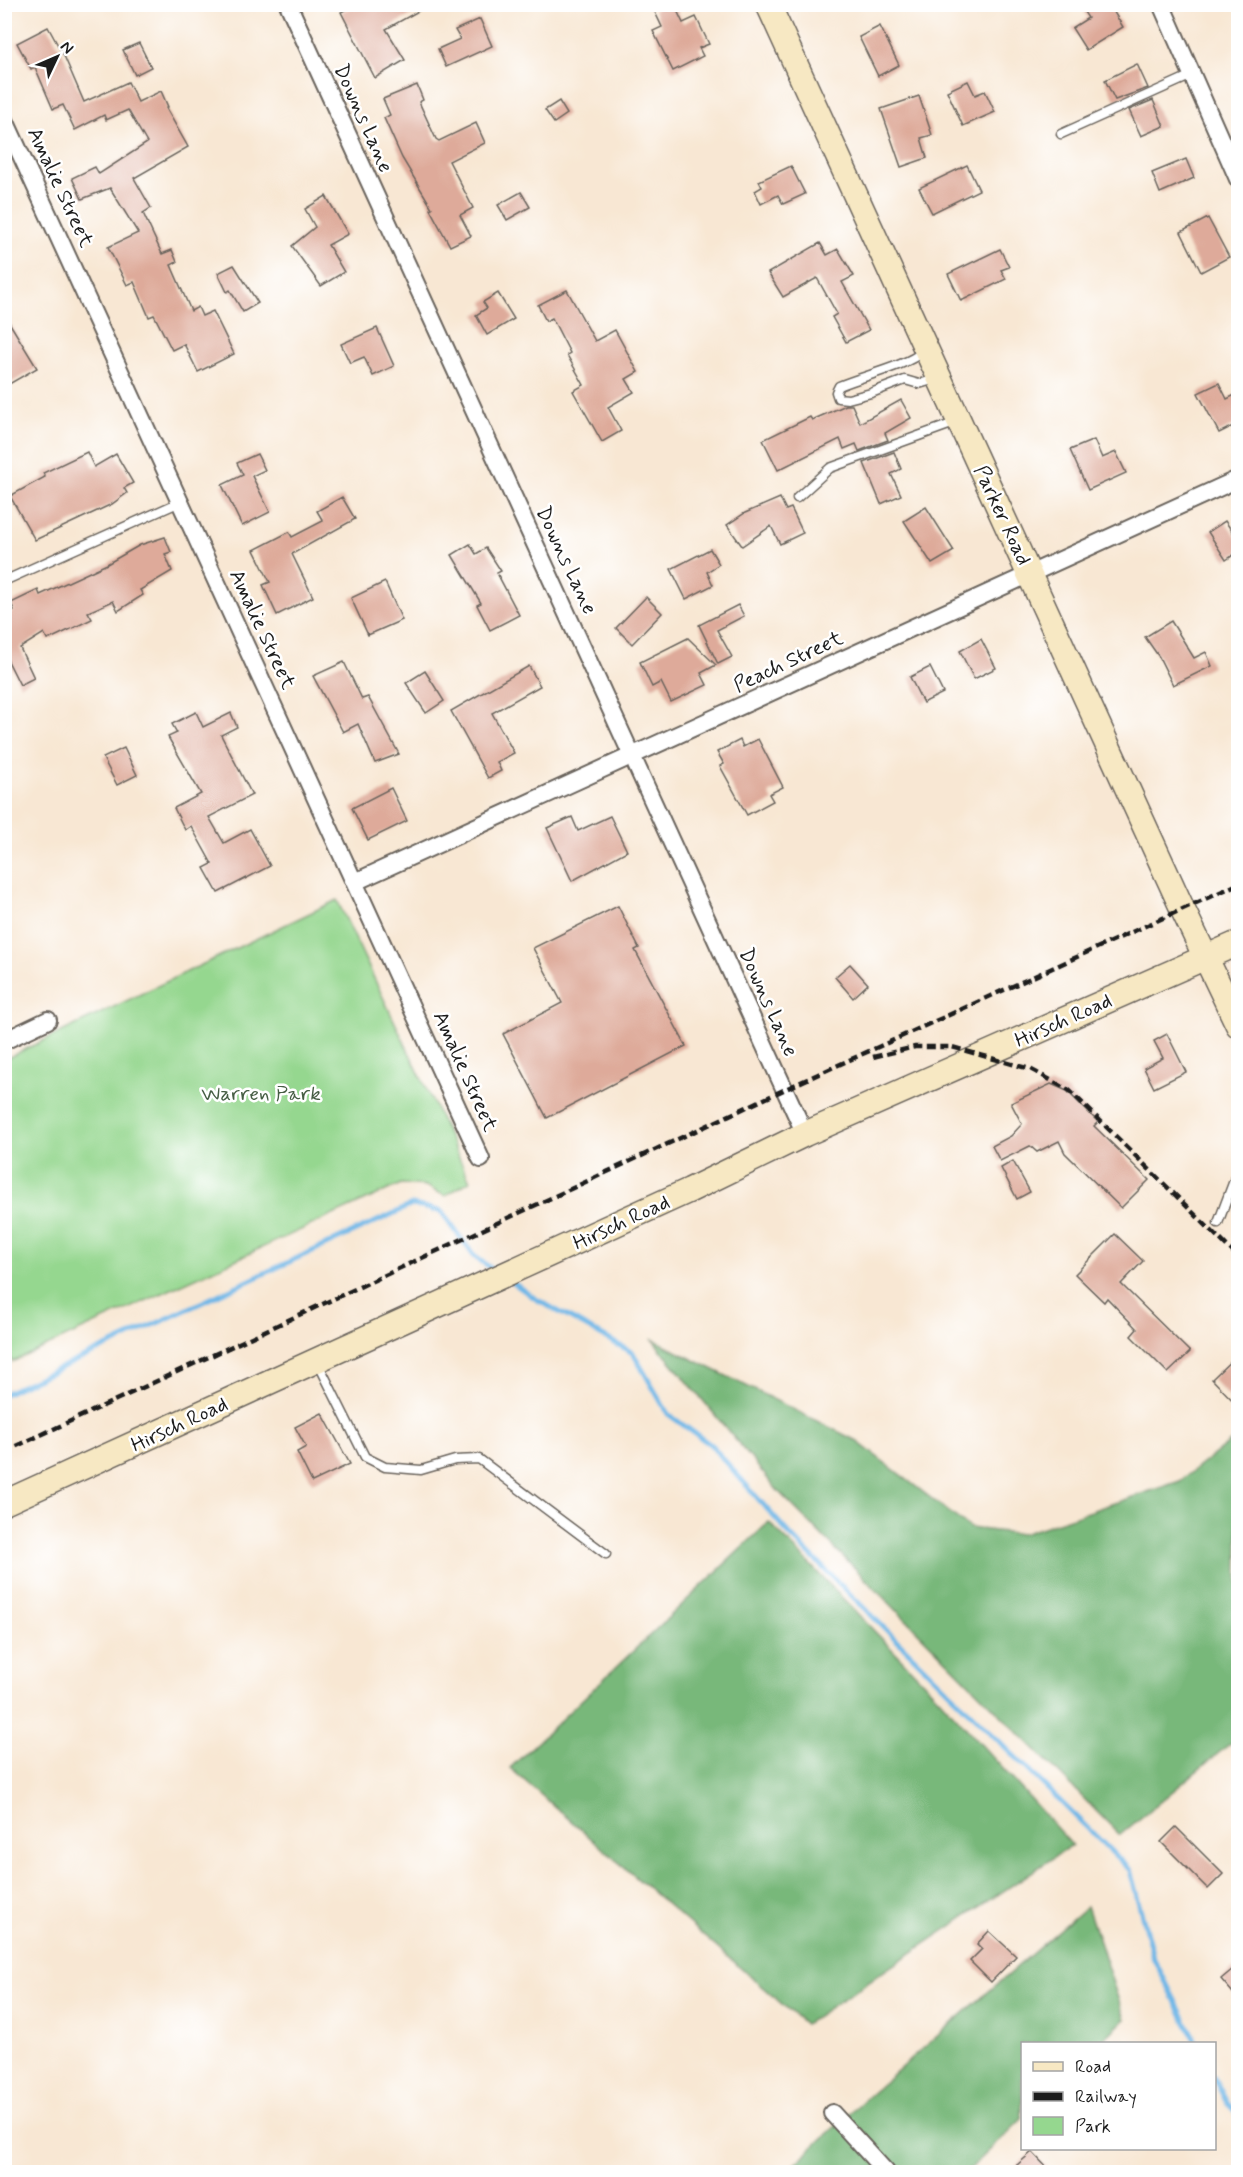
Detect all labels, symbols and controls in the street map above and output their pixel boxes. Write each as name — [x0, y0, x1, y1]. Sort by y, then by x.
north arrow — [27, 27, 87, 87]
text: N — [55, 36, 78, 59]
street label: Downs Lane — [327, 60, 399, 177]
street label: Amalie Street — [20, 123, 100, 252]
street label: Parker Road — [967, 461, 1037, 570]
street label: Downs Lane — [529, 502, 603, 619]
street label: Amalie Street — [222, 565, 302, 694]
street label: Peach Street — [729, 624, 848, 699]
street label: Downs Lane — [732, 944, 804, 1061]
street label: Hirsch Road — [1010, 987, 1116, 1055]
street label: Amalie Street — [426, 1007, 504, 1137]
park label: Warren Park — [201, 1080, 321, 1108]
street label: Hirsch Road — [568, 1188, 674, 1258]
street label: Hirsch Road — [126, 1390, 232, 1460]
legend — [1021, 2042, 1216, 2150]
text: Road — [1075, 2055, 1111, 2079]
text: Railway — [1075, 2085, 1137, 2109]
text: Park — [1075, 2115, 1111, 2139]

